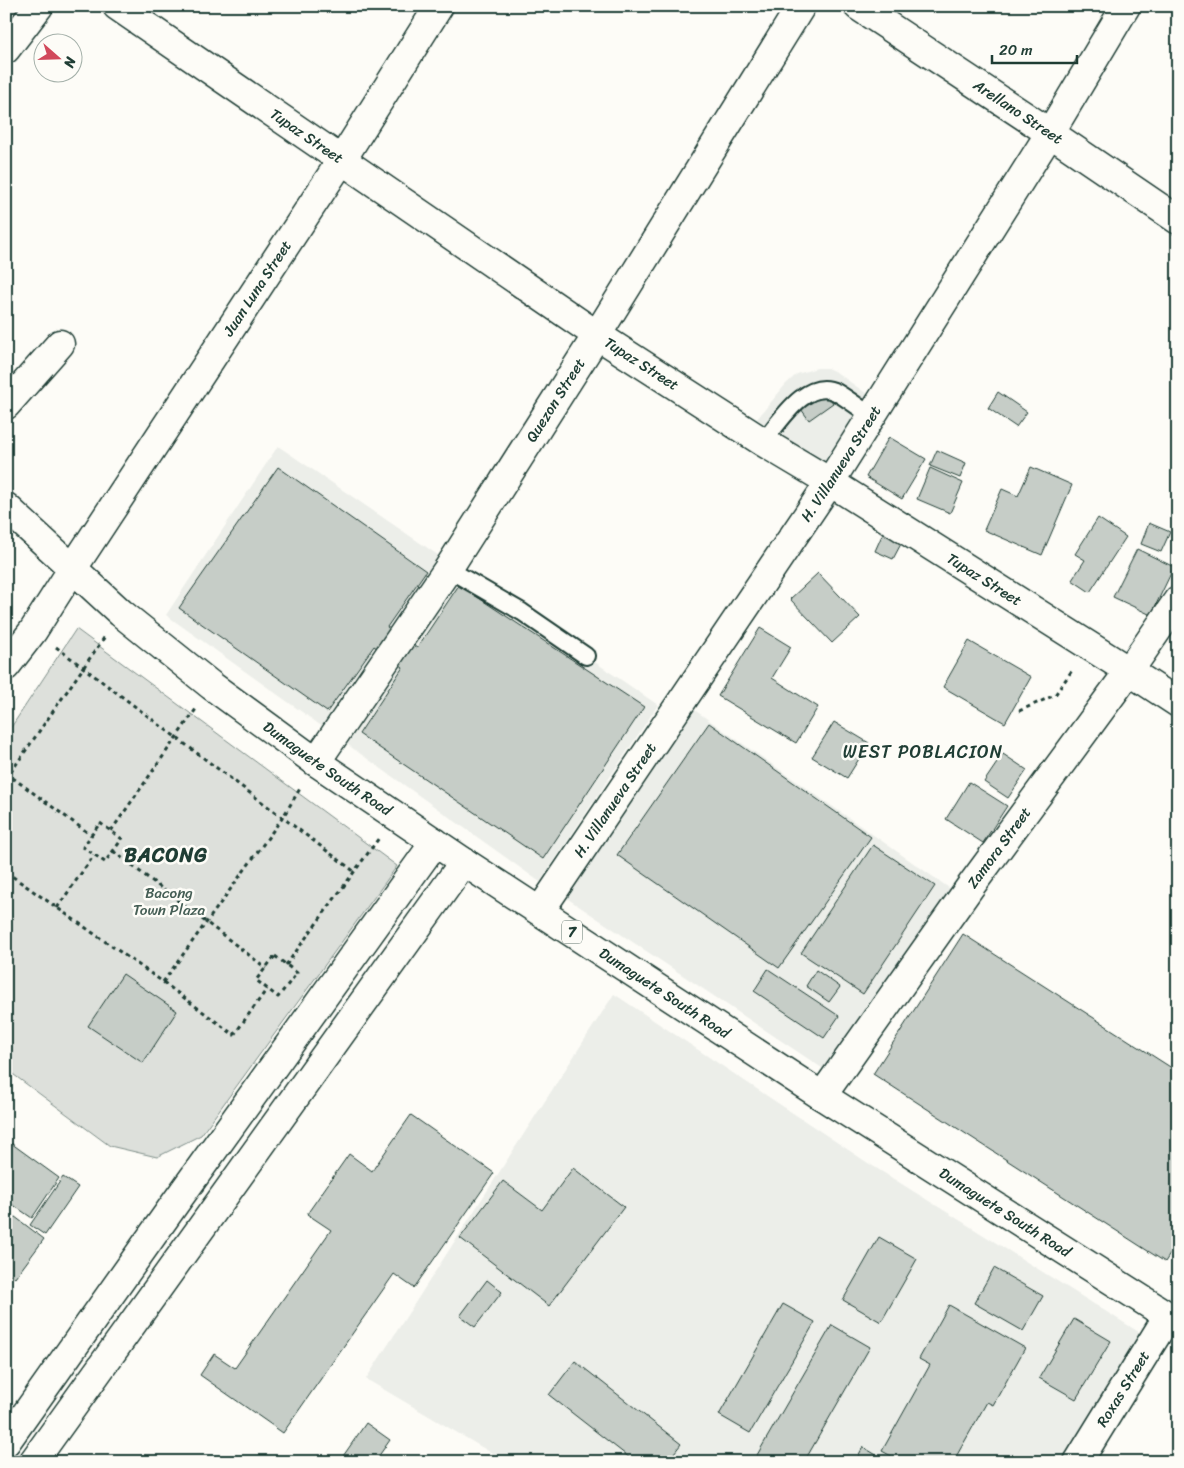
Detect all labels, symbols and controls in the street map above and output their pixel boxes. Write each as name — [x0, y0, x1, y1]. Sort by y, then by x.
north arrow — [32, 32, 82, 82]
scale bar — [992, 32, 1076, 64]
text: 20 m — [999, 37, 1033, 63]
text: N — [56, 53, 83, 71]
street label: Arellano Street — [967, 72, 1069, 152]
street label: Tupaz Street — [264, 101, 349, 171]
street label: Juan Luna Street — [215, 234, 299, 342]
street label: Tupaz Street — [599, 330, 685, 398]
street label: Quezon Street — [519, 352, 592, 447]
street label: H. Villanueva Street — [794, 400, 888, 527]
street label: Tupaz Street — [942, 546, 1027, 613]
street label: Dumaguete South Road — [257, 714, 398, 823]
district label: WEST POBLACION — [843, 736, 1003, 768]
street label: H. Villanueva Street — [567, 737, 664, 863]
street label: Zamora Street — [960, 801, 1038, 894]
district label: BACONG — [124, 838, 208, 873]
park label: Bacong Town Plaza — [133, 880, 206, 923]
road number: 7 — [562, 920, 582, 944]
street label: Dumaguete South Road — [594, 940, 736, 1046]
street label: Dumaguete South Road — [934, 1160, 1077, 1265]
street label: Roxas Street — [1090, 1345, 1157, 1432]

